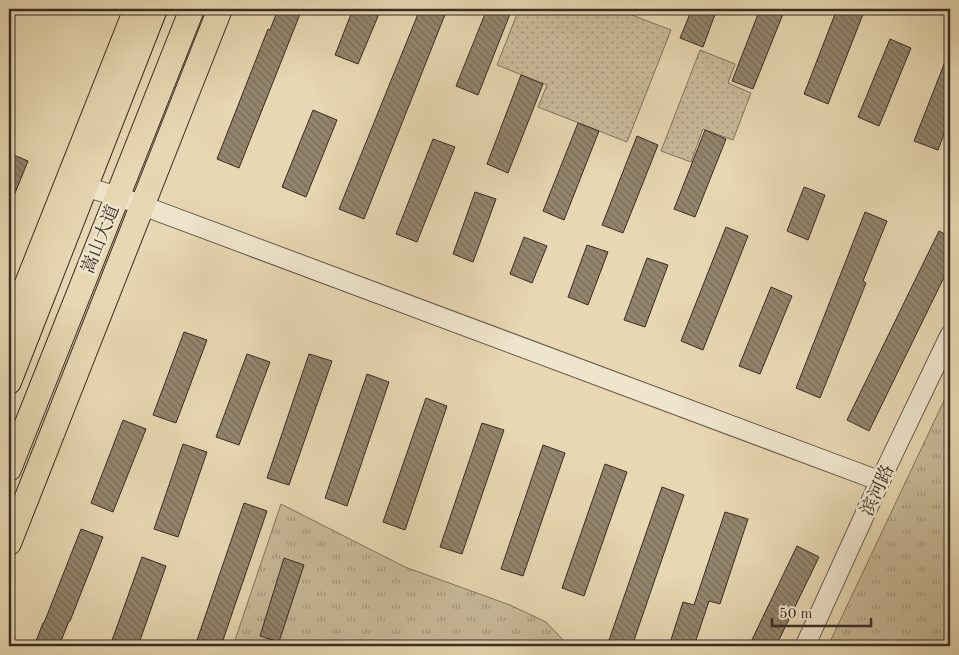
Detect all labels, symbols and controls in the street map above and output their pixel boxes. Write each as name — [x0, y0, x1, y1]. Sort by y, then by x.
street label: 嵩山大道 — [77, 202, 123, 276]
street label: 滨河路 — [857, 461, 897, 519]
scale bar — [772, 595, 870, 627]
text: 50 m — [779, 607, 813, 622]

